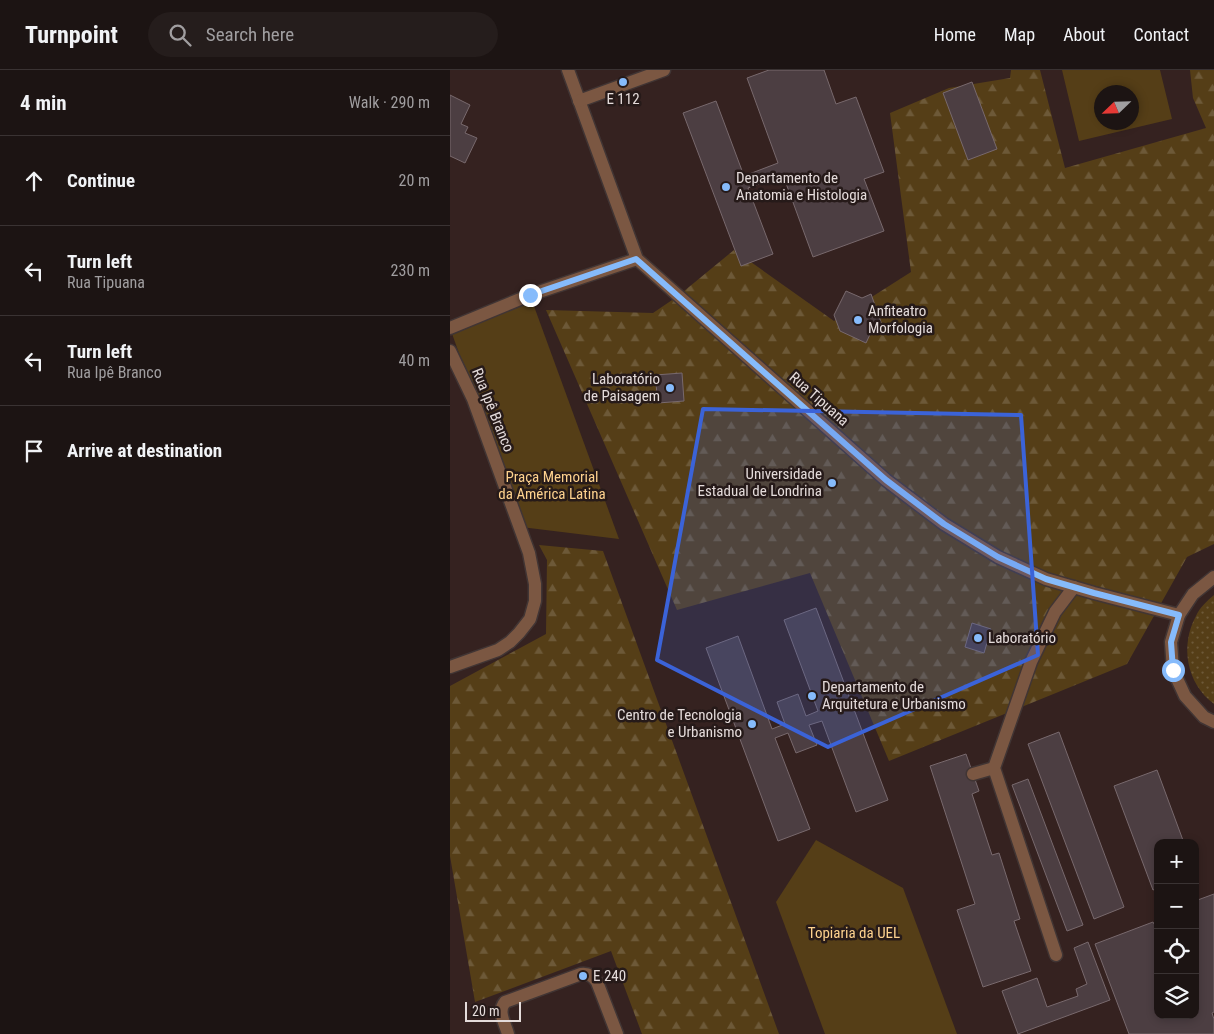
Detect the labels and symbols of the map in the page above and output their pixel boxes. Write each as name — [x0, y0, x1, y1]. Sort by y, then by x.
marker: E 112 — [617, 76, 629, 88]
north arrow — [1094, 85, 1139, 130]
place label: E 112 — [606, 90, 640, 108]
place label: Departamento de Anatomia e Histologia — [736, 169, 867, 204]
marker: Departamento de Anatomia e Histologia — [720, 181, 732, 193]
route end — [519, 284, 542, 307]
place label: Anfiteatro Morfologia — [868, 302, 933, 337]
marker: Anfiteatro Morfologia — [852, 314, 864, 326]
street label: Rua Ipê Branco — [468, 365, 518, 455]
street label: Rua Tipuana — [786, 368, 852, 430]
place label: Laboratório de Paisagem — [583, 370, 660, 405]
marker: Laboratório de Paisagem — [664, 382, 676, 394]
place label: Universidade Estadual de Londrina — [698, 465, 822, 500]
park label: Praça Memorial da América Latina — [498, 468, 606, 503]
marker: Universidade Estadual de Londrina — [826, 477, 838, 489]
place label: Laboratório — [988, 629, 1056, 647]
marker: Laboratório — [972, 632, 984, 644]
route start — [1162, 659, 1185, 682]
place label: Departamento de Arquitetura e Urbanismo — [822, 678, 966, 713]
marker: Departamento de Arquitetura e Urbanismo — [806, 690, 818, 702]
place label: Centro de Tecnologia e Urbanismo — [617, 706, 742, 741]
marker: Centro de Tecnologia e Urbanismo — [746, 718, 758, 730]
park label: Topiaria da UEL — [808, 924, 900, 942]
place label: E 240 — [593, 967, 626, 985]
marker: E 240 — [577, 970, 589, 982]
scale bar — [465, 999, 521, 1022]

